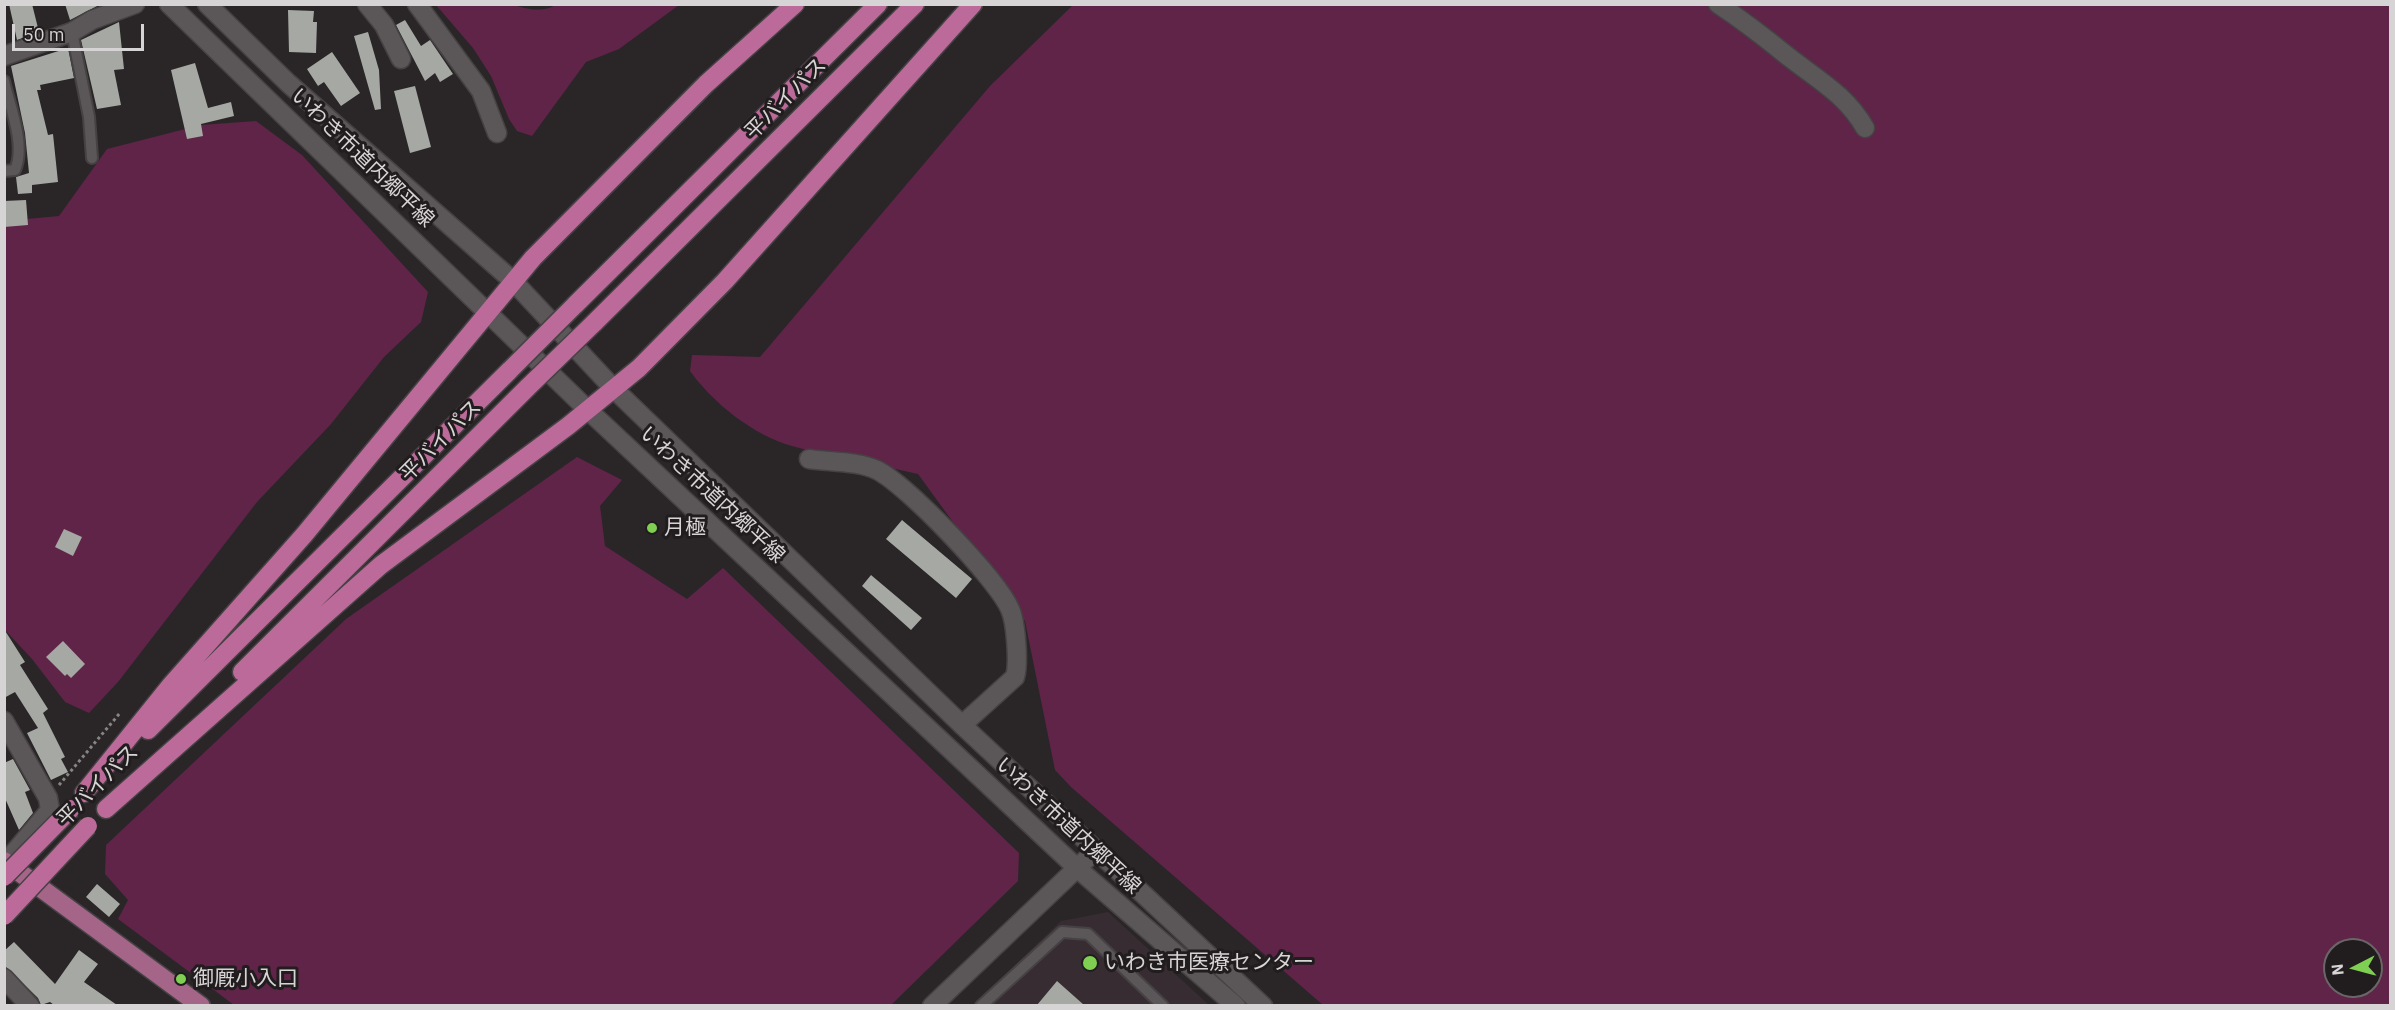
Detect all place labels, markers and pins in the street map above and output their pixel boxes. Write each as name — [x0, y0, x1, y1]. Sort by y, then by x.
place label: 月極 — [664, 515, 706, 541]
marker: 月極 — [645, 521, 659, 535]
place label: いわき市医療センター — [1104, 950, 1314, 976]
marker: いわき市医療センター — [1081, 954, 1099, 972]
place label: 御厩小入口 — [193, 966, 298, 992]
marker: 御厩小入口 — [174, 972, 188, 986]

